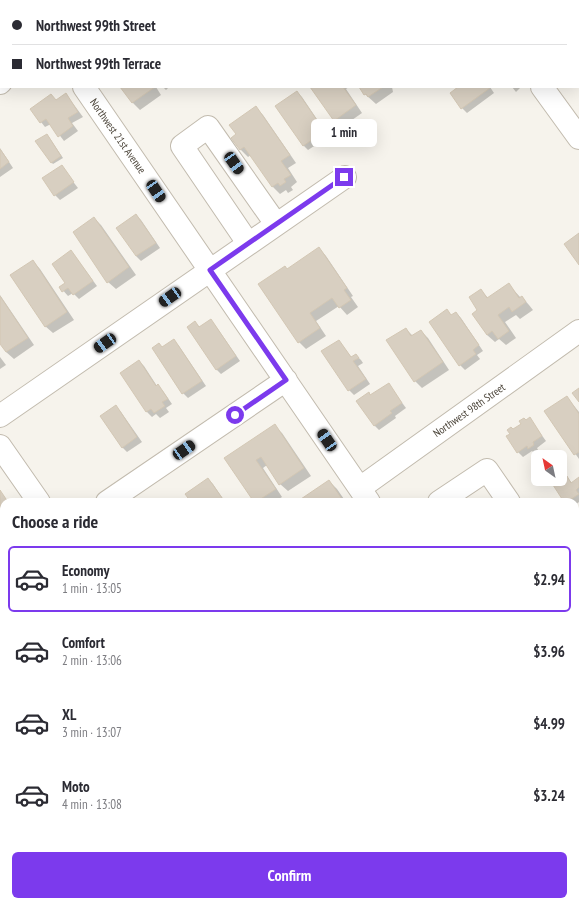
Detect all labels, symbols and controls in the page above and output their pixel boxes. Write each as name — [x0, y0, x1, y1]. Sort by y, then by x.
text: Northwest 99th Street — [36, 16, 156, 35]
text: Northwest 99th Terrace — [36, 54, 161, 73]
street label: Northwest 21st Avenue — [87, 96, 149, 177]
callout: 1 min — [311, 119, 377, 147]
text: 1 min — [331, 124, 357, 141]
car — [222, 150, 246, 176]
route end — [335, 168, 353, 186]
car — [144, 178, 168, 204]
car — [157, 285, 183, 309]
car — [92, 331, 118, 355]
street label: Northwest 98th Street — [430, 380, 508, 440]
route start — [226, 406, 244, 424]
car — [315, 427, 339, 453]
car — [171, 438, 197, 462]
north arrow — [531, 450, 567, 486]
map controls — [531, 450, 567, 486]
text: Choose a ride — [12, 510, 98, 533]
icon: car — [14, 561, 50, 597]
text: Economy — [62, 561, 110, 580]
text: $2.94 — [533, 570, 565, 589]
text: 1 min · 13:05 — [62, 580, 122, 597]
icon: car — [14, 633, 50, 669]
text: Comfort — [62, 633, 105, 652]
text: $3.96 — [533, 642, 565, 661]
text: 2 min · 13:06 — [62, 652, 122, 669]
icon: car — [14, 705, 50, 741]
text: XL — [62, 705, 76, 724]
text: $4.99 — [533, 714, 565, 733]
text: 3 min · 13:07 — [62, 724, 122, 741]
icon: car — [14, 777, 50, 813]
text: Moto — [62, 777, 90, 796]
text: $3.24 — [533, 786, 565, 805]
text: 4 min · 13:08 — [62, 796, 122, 813]
button: Confirm — [12, 852, 567, 898]

